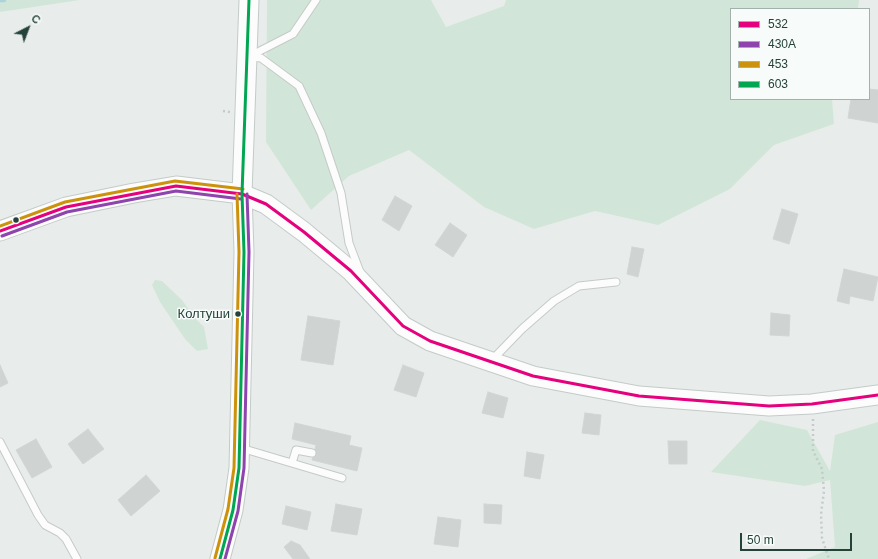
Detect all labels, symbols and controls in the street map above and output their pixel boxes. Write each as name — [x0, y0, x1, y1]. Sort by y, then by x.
north arrow — [8, 8, 48, 48]
legend — [730, 8, 870, 100]
text: С — [29, 12, 43, 26]
text: 532 — [768, 17, 788, 31]
text: 430А — [768, 37, 796, 51]
text: 453 — [768, 57, 788, 71]
text: 603 — [768, 77, 788, 91]
unlabelled marker — [11, 215, 21, 225]
place label: Колтуши — [178, 306, 230, 322]
marker: Колтуши — [233, 309, 243, 319]
scale bar — [742, 525, 854, 551]
text: 50 m — [747, 533, 774, 547]

